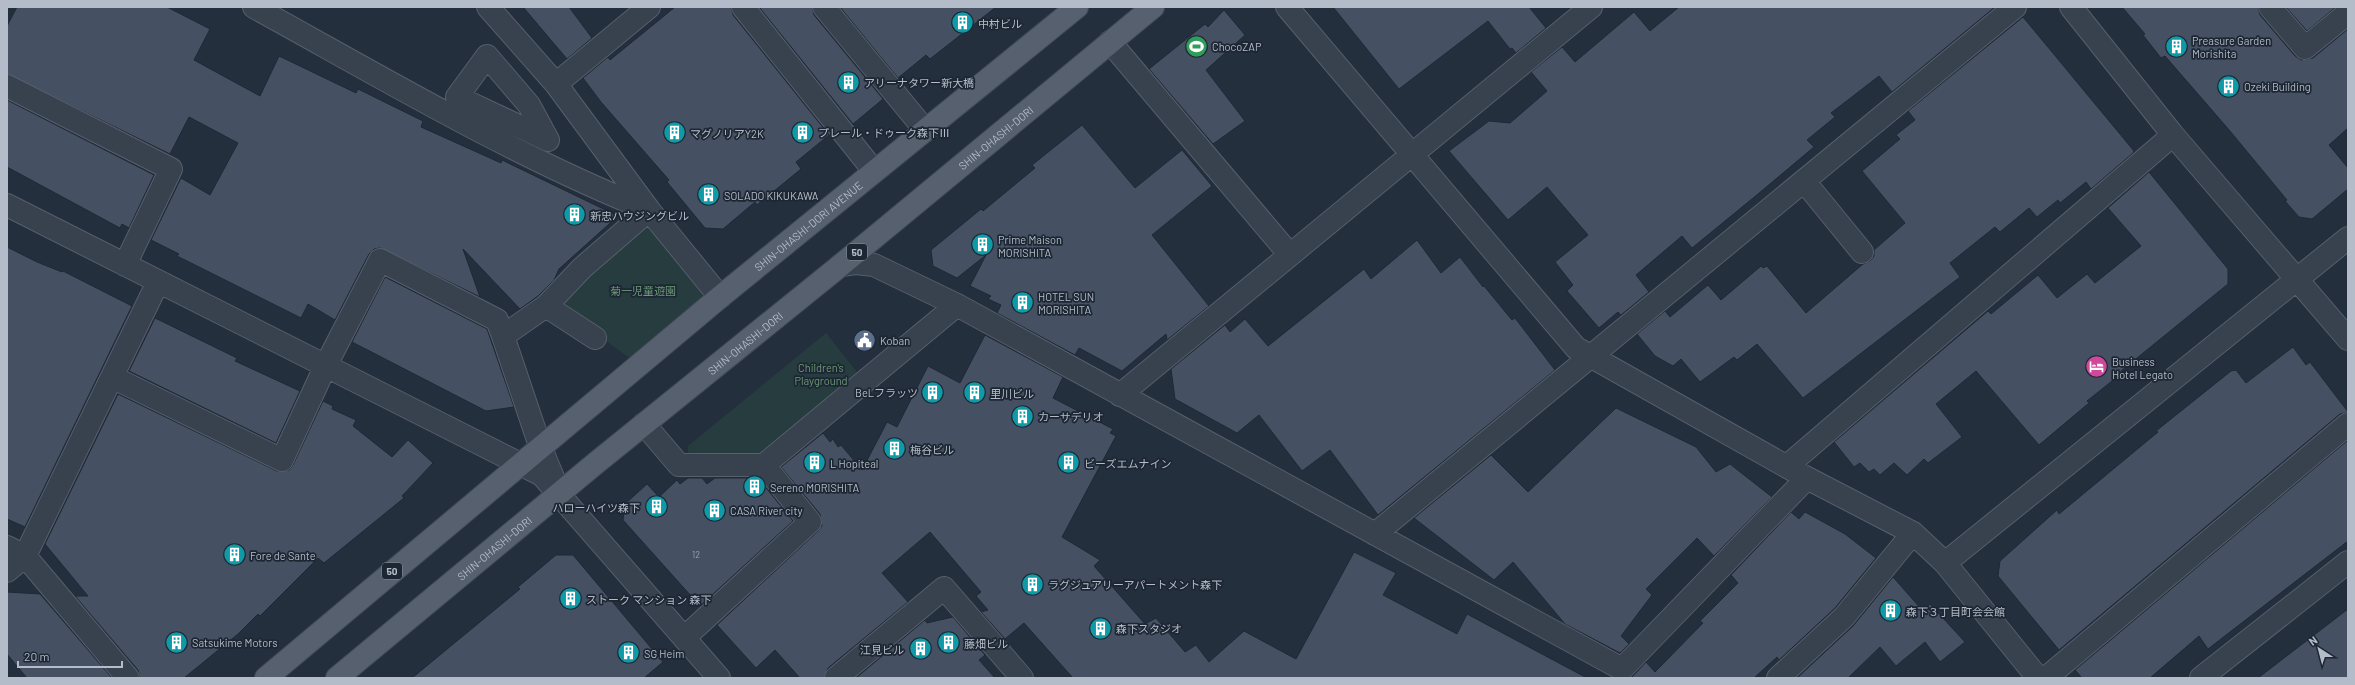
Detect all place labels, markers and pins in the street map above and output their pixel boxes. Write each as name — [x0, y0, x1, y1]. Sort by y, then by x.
building icon: 中村ビル — [949, 10, 975, 36]
place label: 中村ビル — [978, 17, 1022, 30]
sports icon: ChocoZAP — [1184, 33, 1210, 59]
building icon: Preasure Garden Morishita — [2164, 33, 2190, 59]
place label: Preasure Garden Morishita — [2192, 34, 2271, 60]
place label: ChocoZAP — [1212, 40, 1262, 53]
building icon: アリーナタワー新大橋 — [836, 69, 862, 95]
building icon: Ozeki Building — [2216, 73, 2242, 99]
place label: アリーナタワー新大橋 — [864, 76, 974, 89]
place label: Ozeki Building — [2244, 80, 2311, 93]
building icon: プレール・ドゥーク森下Ⅲ — [789, 119, 815, 145]
building icon: マグノリアY2K — [661, 120, 687, 146]
place label: プレール・ドゥーク森下Ⅲ — [818, 126, 950, 139]
place label: マグノリアY2K — [690, 127, 764, 140]
building icon: SOLADO KIKUKAWA — [695, 182, 721, 208]
place label: SOLADO KIKUKAWA — [724, 189, 819, 202]
building icon: 新忠ハウジングビル — [562, 202, 588, 228]
place label: 新忠ハウジングビル — [590, 209, 689, 222]
building icon: Prime Maison MORISHITA — [969, 232, 995, 258]
place label: Prime Maison MORISHITA — [998, 233, 1062, 259]
building icon: HOTEL SUN MORISHITA — [1009, 289, 1035, 315]
place label: HOTEL SUN MORISHITA — [1038, 290, 1094, 316]
public building icon: Koban — [851, 327, 877, 353]
place label: Koban — [880, 334, 910, 347]
hotel icon: Business Hotel Legato — [2083, 354, 2109, 380]
place label: Business Hotel Legato — [2112, 355, 2173, 381]
building icon: BeLフラッツ — [920, 379, 946, 405]
building icon: 里川ビル — [961, 380, 987, 406]
place label: BeLフラッツ — [855, 386, 918, 399]
place label: 里川ビル — [990, 387, 1034, 400]
building icon: カーサデリオ — [1009, 403, 1035, 429]
place label: カーサデリオ — [1038, 410, 1104, 423]
building icon: 梅谷ビル — [882, 436, 908, 462]
place label: 梅谷ビル — [910, 443, 954, 456]
building icon: L Hopiteal — [801, 450, 827, 476]
building icon: ビーズエムナイン — [1056, 450, 1082, 476]
place label: L Hopiteal — [830, 457, 878, 470]
place label: ビーズエムナイン — [1084, 457, 1171, 470]
building icon: Sereno MORISHITA — [742, 474, 768, 500]
place label: Sereno MORISHITA — [770, 481, 860, 494]
building icon: ハローハイツ森下 — [643, 494, 669, 520]
building icon: CASA River city — [702, 497, 728, 523]
place label: ハローハイツ森下 — [552, 501, 640, 514]
place label: CASA River city — [730, 504, 803, 517]
building icon: Fore de Sante — [221, 542, 247, 568]
place label: Fore de Sante — [250, 549, 316, 562]
building icon: ラグジュアリーアパートメント森下 — [1019, 571, 1045, 597]
place label: ラグジュアリーアパートメント森下 — [1048, 578, 1222, 591]
building icon: ストーク マンション 森下 — [557, 586, 583, 612]
place label: ストーク マンション 森下 — [586, 593, 711, 606]
building icon: 森下３丁目町会会館 — [1878, 598, 1904, 624]
place label: 森下３丁目町会会館 — [1906, 605, 2005, 618]
building icon: 森下スタジオ — [1087, 615, 1113, 641]
place label: 森下スタジオ — [1116, 622, 1182, 635]
building icon: Satsukime Motors — [163, 629, 189, 655]
building icon: 藤畑ビル — [935, 630, 961, 656]
place label: Satsukime Motors — [192, 636, 277, 649]
building icon: 江見ビル — [907, 636, 933, 662]
place label: 藤畑ビル — [964, 637, 1008, 650]
building icon: SG Heim — [616, 640, 642, 666]
place label: 江見ビル — [860, 643, 904, 656]
place label: SG Heim — [644, 647, 684, 660]

